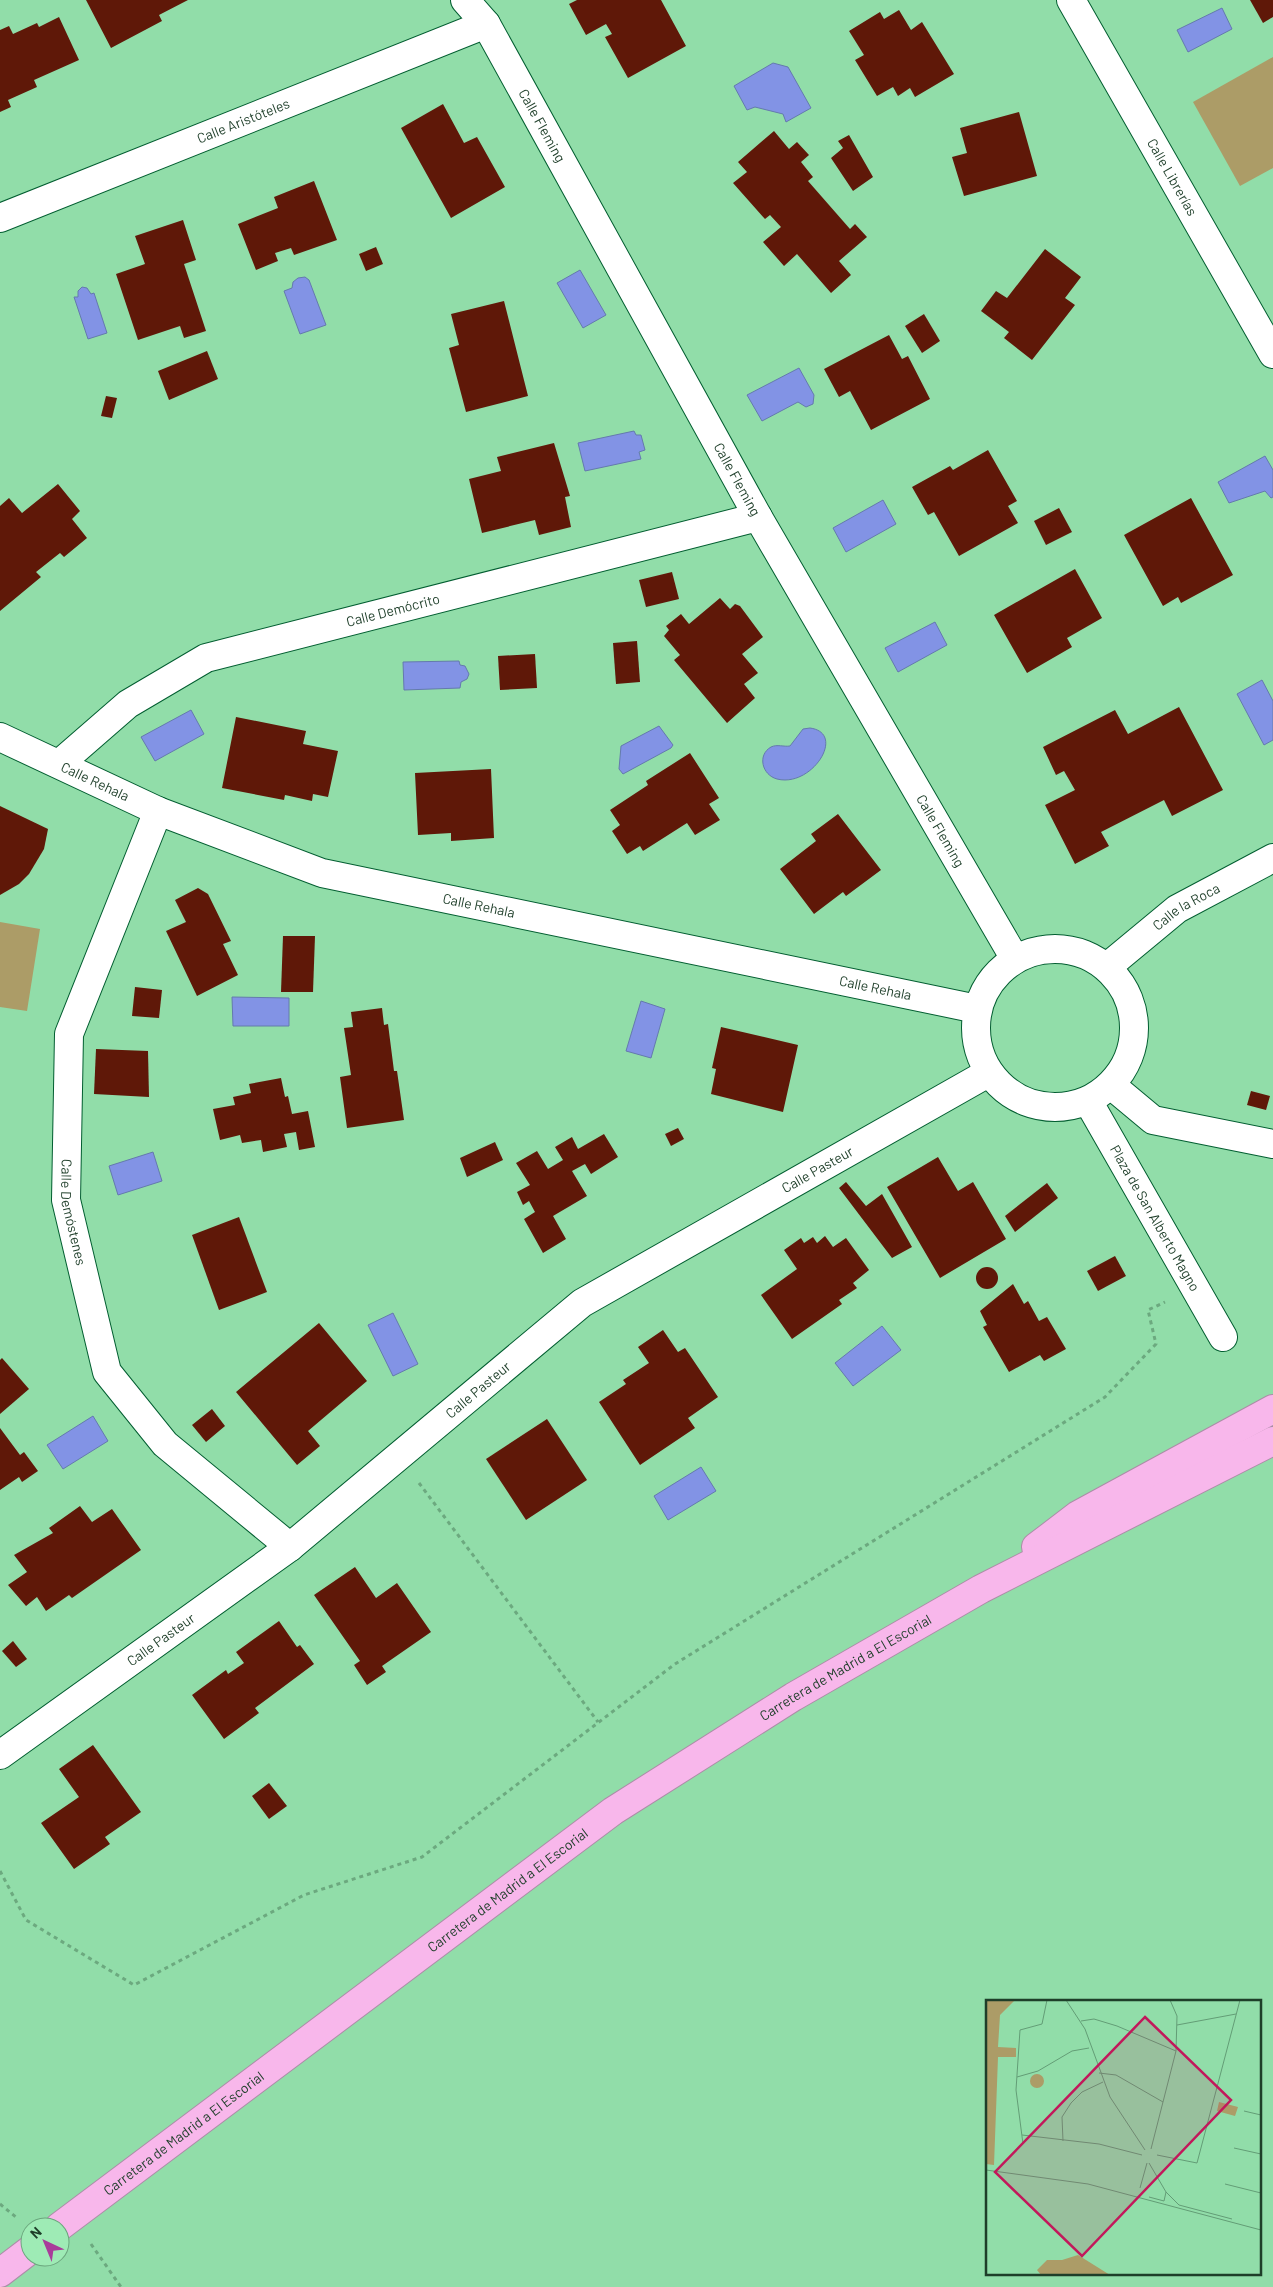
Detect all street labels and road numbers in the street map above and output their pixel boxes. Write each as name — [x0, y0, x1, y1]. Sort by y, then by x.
street label: Calle Fleming — [515, 86, 570, 165]
street label: Calle Aristóteles — [194, 94, 292, 147]
street label: Calle Librerías — [1144, 135, 1201, 219]
street label: Calle Fleming — [711, 440, 765, 519]
street label: Calle Demócrito — [344, 590, 441, 630]
street label: Calle Rehala — [58, 758, 132, 804]
street label: Calle Fleming — [913, 791, 969, 870]
street label: Calle la Roca — [1149, 879, 1222, 934]
street label: Calle Rehala — [441, 889, 517, 921]
street label: Calle Rehala — [838, 972, 913, 1003]
street label: Calle Pasteur — [778, 1142, 856, 1196]
street label: Plaza de San Alberto Magno — [1107, 1142, 1204, 1294]
street label: Calle Demóstenes — [58, 1159, 90, 1267]
street label: Calle Pasteur — [442, 1357, 514, 1421]
street label: Calle Pasteur — [123, 1609, 198, 1669]
street label: Carretera de Madrid a El Escorial — [756, 1610, 934, 1724]
street label: Carretera de Madrid a El Escorial — [424, 1824, 591, 1955]
street label: Carretera de Madrid a El Escorial — [100, 2067, 267, 2199]

